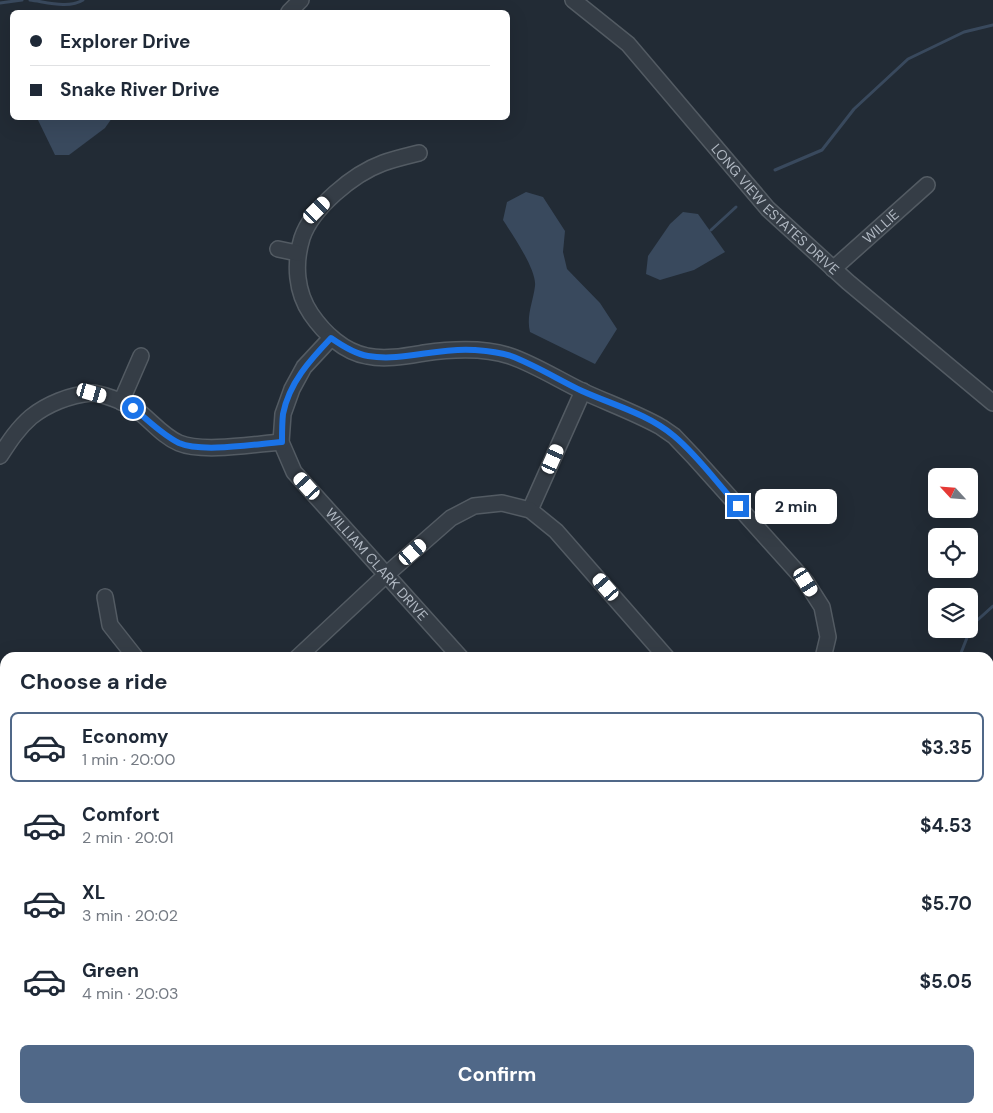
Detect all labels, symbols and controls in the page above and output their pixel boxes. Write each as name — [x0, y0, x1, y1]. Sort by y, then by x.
text: Explorer Drive — [60, 29, 190, 54]
text: Snake River Drive — [60, 77, 220, 102]
street label: LONG VIEW ESTATES DRIVE — [707, 140, 843, 279]
car — [301, 194, 332, 226]
street label: WILLIE — [859, 205, 903, 247]
car — [75, 382, 108, 404]
route start — [122, 397, 144, 419]
car — [540, 442, 565, 476]
north arrow — [928, 468, 978, 518]
map controls — [928, 468, 978, 638]
car — [291, 470, 322, 502]
callout: 2 min — [756, 488, 838, 524]
route end — [727, 495, 749, 517]
text: 2 min — [775, 496, 817, 517]
street label: WILLIAM CLARK DRIVE — [322, 504, 432, 624]
button: locate — [928, 528, 978, 578]
car — [396, 536, 429, 568]
car — [791, 565, 820, 599]
car — [590, 571, 621, 603]
button: layers — [928, 588, 978, 638]
text: Choose a ride — [20, 667, 168, 696]
text: Economy — [82, 724, 169, 749]
icon: car — [22, 725, 67, 770]
text: $3.35 — [921, 735, 972, 760]
text: 1 min · 20:00 — [82, 749, 175, 770]
text: Comfort — [82, 802, 160, 827]
icon: car — [22, 803, 67, 848]
text: $4.53 — [920, 813, 972, 838]
text: 2 min · 20:01 — [82, 827, 174, 848]
text: XL — [82, 880, 105, 905]
icon: car — [22, 881, 67, 926]
text: $5.70 — [921, 891, 972, 916]
text: 3 min · 20:02 — [82, 905, 178, 926]
text: Green — [82, 958, 139, 983]
icon: car — [22, 959, 67, 1004]
text: $5.05 — [919, 969, 972, 994]
text: 4 min · 20:03 — [82, 983, 179, 1004]
button: Confirm — [20, 1045, 974, 1103]

